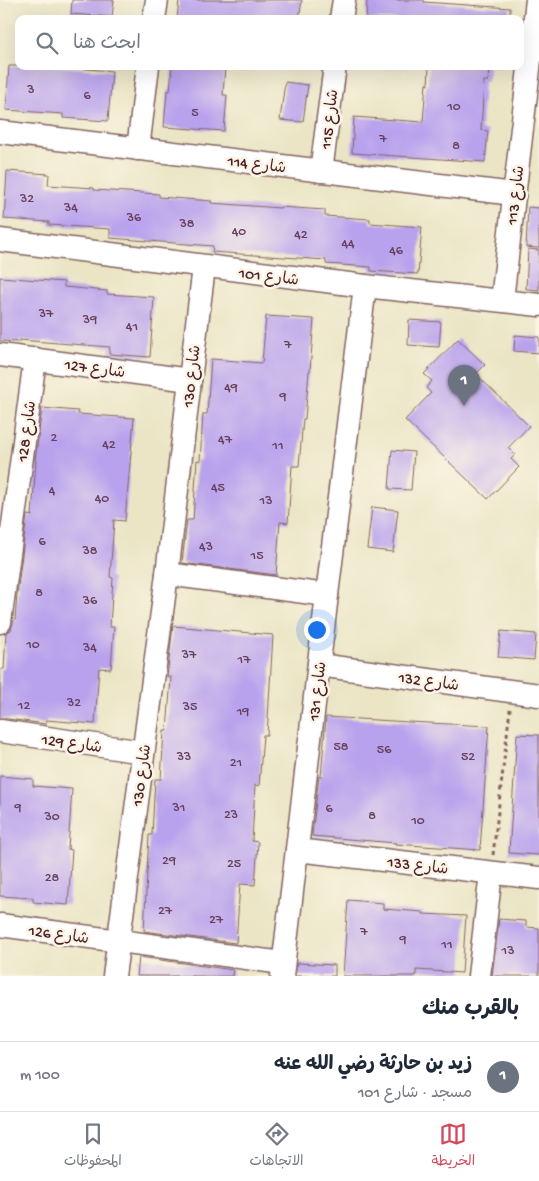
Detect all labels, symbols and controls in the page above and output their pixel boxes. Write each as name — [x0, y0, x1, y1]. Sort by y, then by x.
search box — [15, 15, 524, 70]
icon: search — [33, 29, 61, 57]
text: ابحث هنا — [73, 33, 141, 56]
house number: 3 — [26, 82, 35, 99]
house number: 6 — [83, 88, 91, 105]
street label: شارع 115 — [318, 89, 345, 151]
house number: 10 — [446, 99, 461, 116]
house number: 5 — [191, 105, 199, 122]
house number: 7 — [378, 131, 387, 148]
house number: 8 — [452, 138, 460, 155]
street label: شارع 114 — [225, 153, 287, 179]
street label: شارع 113 — [504, 165, 531, 227]
house number: 32 — [19, 191, 34, 208]
house number: 34 — [63, 200, 78, 217]
house number: 36 — [126, 210, 142, 227]
house number: 38 — [179, 216, 195, 233]
house number: 40 — [232, 224, 246, 241]
house number: 42 — [294, 227, 308, 244]
house number: 44 — [341, 236, 355, 253]
house number: 46 — [389, 243, 404, 260]
street label: شارع 101 — [236, 265, 300, 292]
house number: 37 — [38, 306, 54, 323]
house number: 39 — [82, 312, 97, 329]
house number: 41 — [126, 319, 138, 336]
house number: 7 — [283, 337, 292, 354]
street label: شارع 130 — [180, 344, 207, 409]
street label: شارع 127 — [62, 357, 126, 384]
pin: 1 — [448, 365, 480, 406]
house number: 49 — [224, 380, 238, 397]
house number: 9 — [278, 389, 287, 406]
street label: شارع 128 — [15, 400, 42, 464]
house number: 2 — [51, 430, 58, 447]
house number: 47 — [218, 432, 233, 449]
house number: 42 — [102, 437, 116, 454]
house number: 11 — [271, 438, 284, 455]
house number: 45 — [211, 480, 225, 497]
house number: 4 — [49, 483, 56, 500]
house number: 40 — [95, 491, 109, 508]
house number: 13 — [259, 493, 272, 510]
house number: 6 — [38, 534, 46, 551]
house number: 43 — [199, 539, 213, 556]
house number: 38 — [82, 543, 98, 560]
house number: 15 — [249, 548, 264, 565]
house number: 8 — [35, 585, 43, 602]
house number: 36 — [82, 593, 98, 610]
your location — [304, 617, 330, 643]
house number: 10 — [25, 637, 40, 654]
house number: 34 — [82, 640, 97, 657]
house number: 37 — [181, 647, 197, 664]
house number: 17 — [237, 652, 251, 669]
street label: شارع 131 — [306, 661, 333, 723]
street label: شارع 132 — [396, 670, 460, 697]
house number: 32 — [66, 695, 81, 712]
house number: 12 — [17, 698, 30, 715]
house number: 35 — [182, 699, 197, 716]
house number: 19 — [236, 704, 249, 721]
street label: شارع 129 — [39, 732, 103, 759]
house number: 58 — [333, 739, 349, 756]
house number: 56 — [377, 742, 392, 759]
street label: شارع 130 — [130, 743, 157, 809]
house number: 33 — [176, 749, 191, 766]
house number: 52 — [461, 749, 475, 766]
house number: 21 — [230, 755, 242, 772]
house number: 9 — [13, 800, 22, 817]
house number: 31 — [172, 800, 185, 817]
house number: 6 — [325, 801, 333, 818]
house number: 23 — [224, 807, 238, 824]
house number: 8 — [368, 808, 376, 825]
house number: 30 — [43, 809, 60, 826]
house number: 10 — [410, 813, 425, 830]
house number: 29 — [162, 853, 176, 870]
street label: شارع 133 — [385, 854, 449, 881]
house number: 25 — [227, 856, 241, 873]
house number: 28 — [45, 870, 60, 887]
house number: 27 — [158, 903, 173, 920]
house number: 27 — [209, 912, 224, 929]
street label: شارع 126 — [26, 923, 90, 950]
house number: 7 — [359, 924, 368, 941]
house number: 9 — [398, 932, 407, 949]
house number: 11 — [440, 937, 453, 954]
house number: 13 — [501, 943, 514, 960]
text: بالقرب منك — [422, 998, 519, 1023]
text: زيد بن حارثة رضي الله عنه — [274, 1054, 472, 1077]
text: 100 m — [20, 1067, 60, 1086]
text: 1 — [500, 1067, 506, 1086]
text: مسجد · شارع 101 — [358, 1085, 472, 1104]
tab: المحفوظات — [64, 1120, 122, 1173]
tab: الاتجاهات — [249, 1120, 304, 1173]
tab: الخريطة — [431, 1120, 475, 1173]

